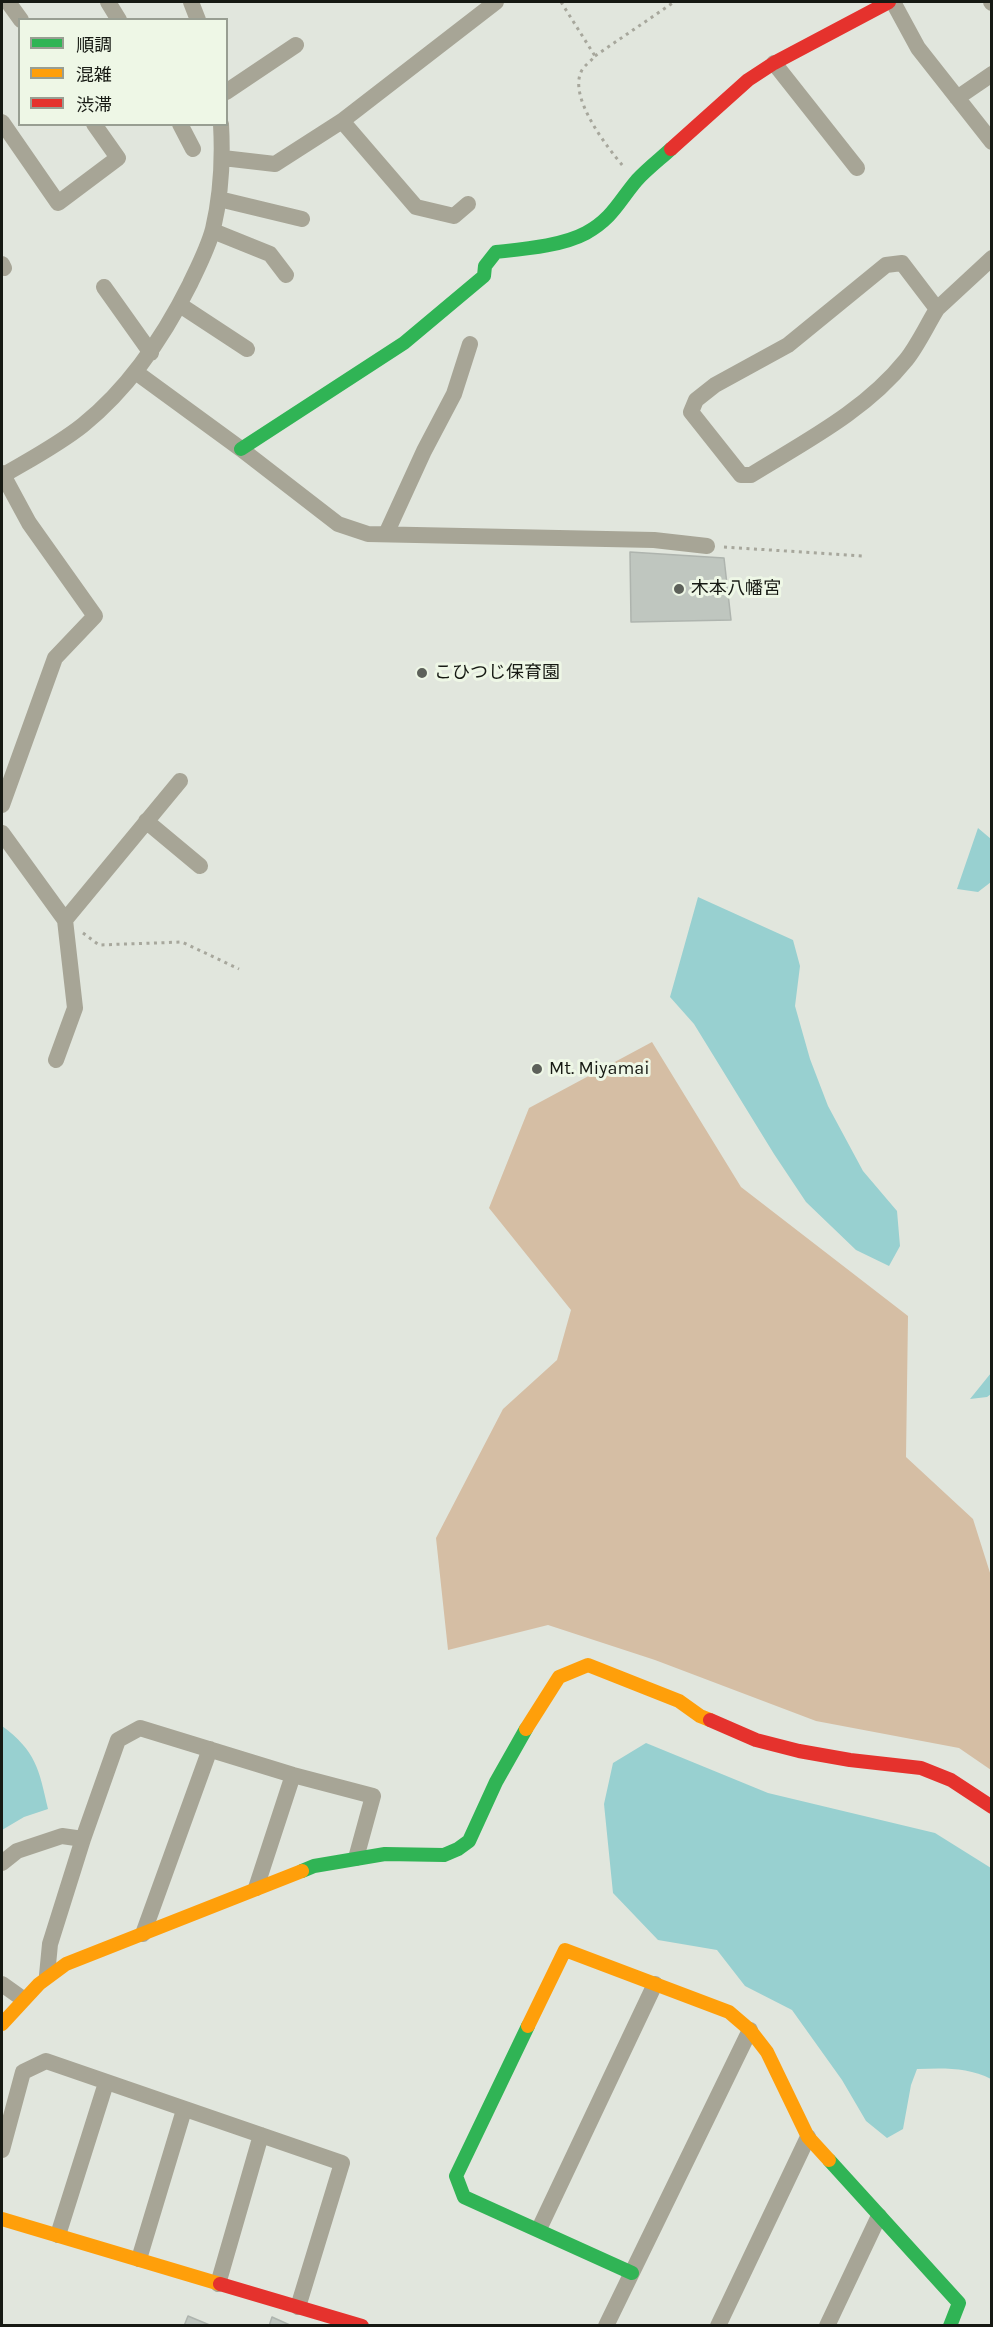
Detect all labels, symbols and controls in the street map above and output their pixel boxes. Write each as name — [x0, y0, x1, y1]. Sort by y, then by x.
legend — [18, 18, 228, 126]
text: 順調 — [76, 34, 112, 56]
text: 混雑 — [76, 64, 112, 86]
text: 渋滞 — [76, 94, 112, 116]
place label: 木本八幡宮 — [691, 578, 781, 600]
marker: 木本八幡宮 — [672, 582, 686, 596]
place label: こひつじ保育園 — [434, 662, 560, 684]
marker: こひつじ保育園 — [415, 666, 429, 680]
place label: Mt. Miyamai — [549, 1058, 650, 1080]
marker: Mt. Miyamai — [530, 1062, 544, 1076]

